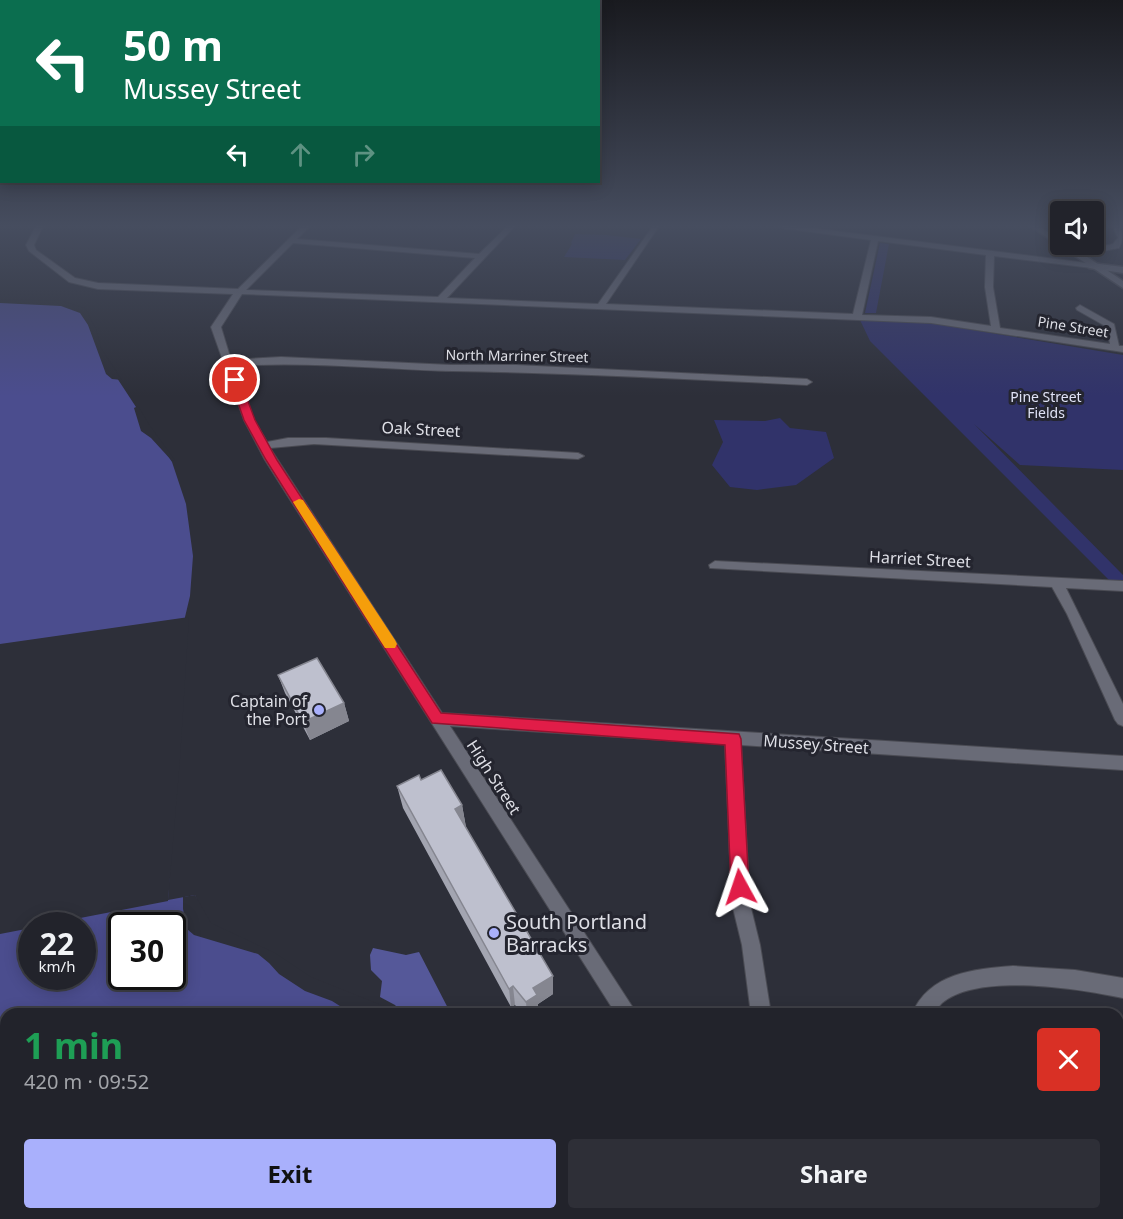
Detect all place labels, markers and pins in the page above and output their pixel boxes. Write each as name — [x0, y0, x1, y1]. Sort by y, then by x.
pin — [209, 354, 260, 405]
place label: Captain of the Port — [230, 690, 308, 730]
marker: Captain of the Port — [312, 703, 326, 717]
place label: South Portland Barracks — [506, 908, 647, 958]
marker: South Portland Barracks — [487, 926, 501, 940]

